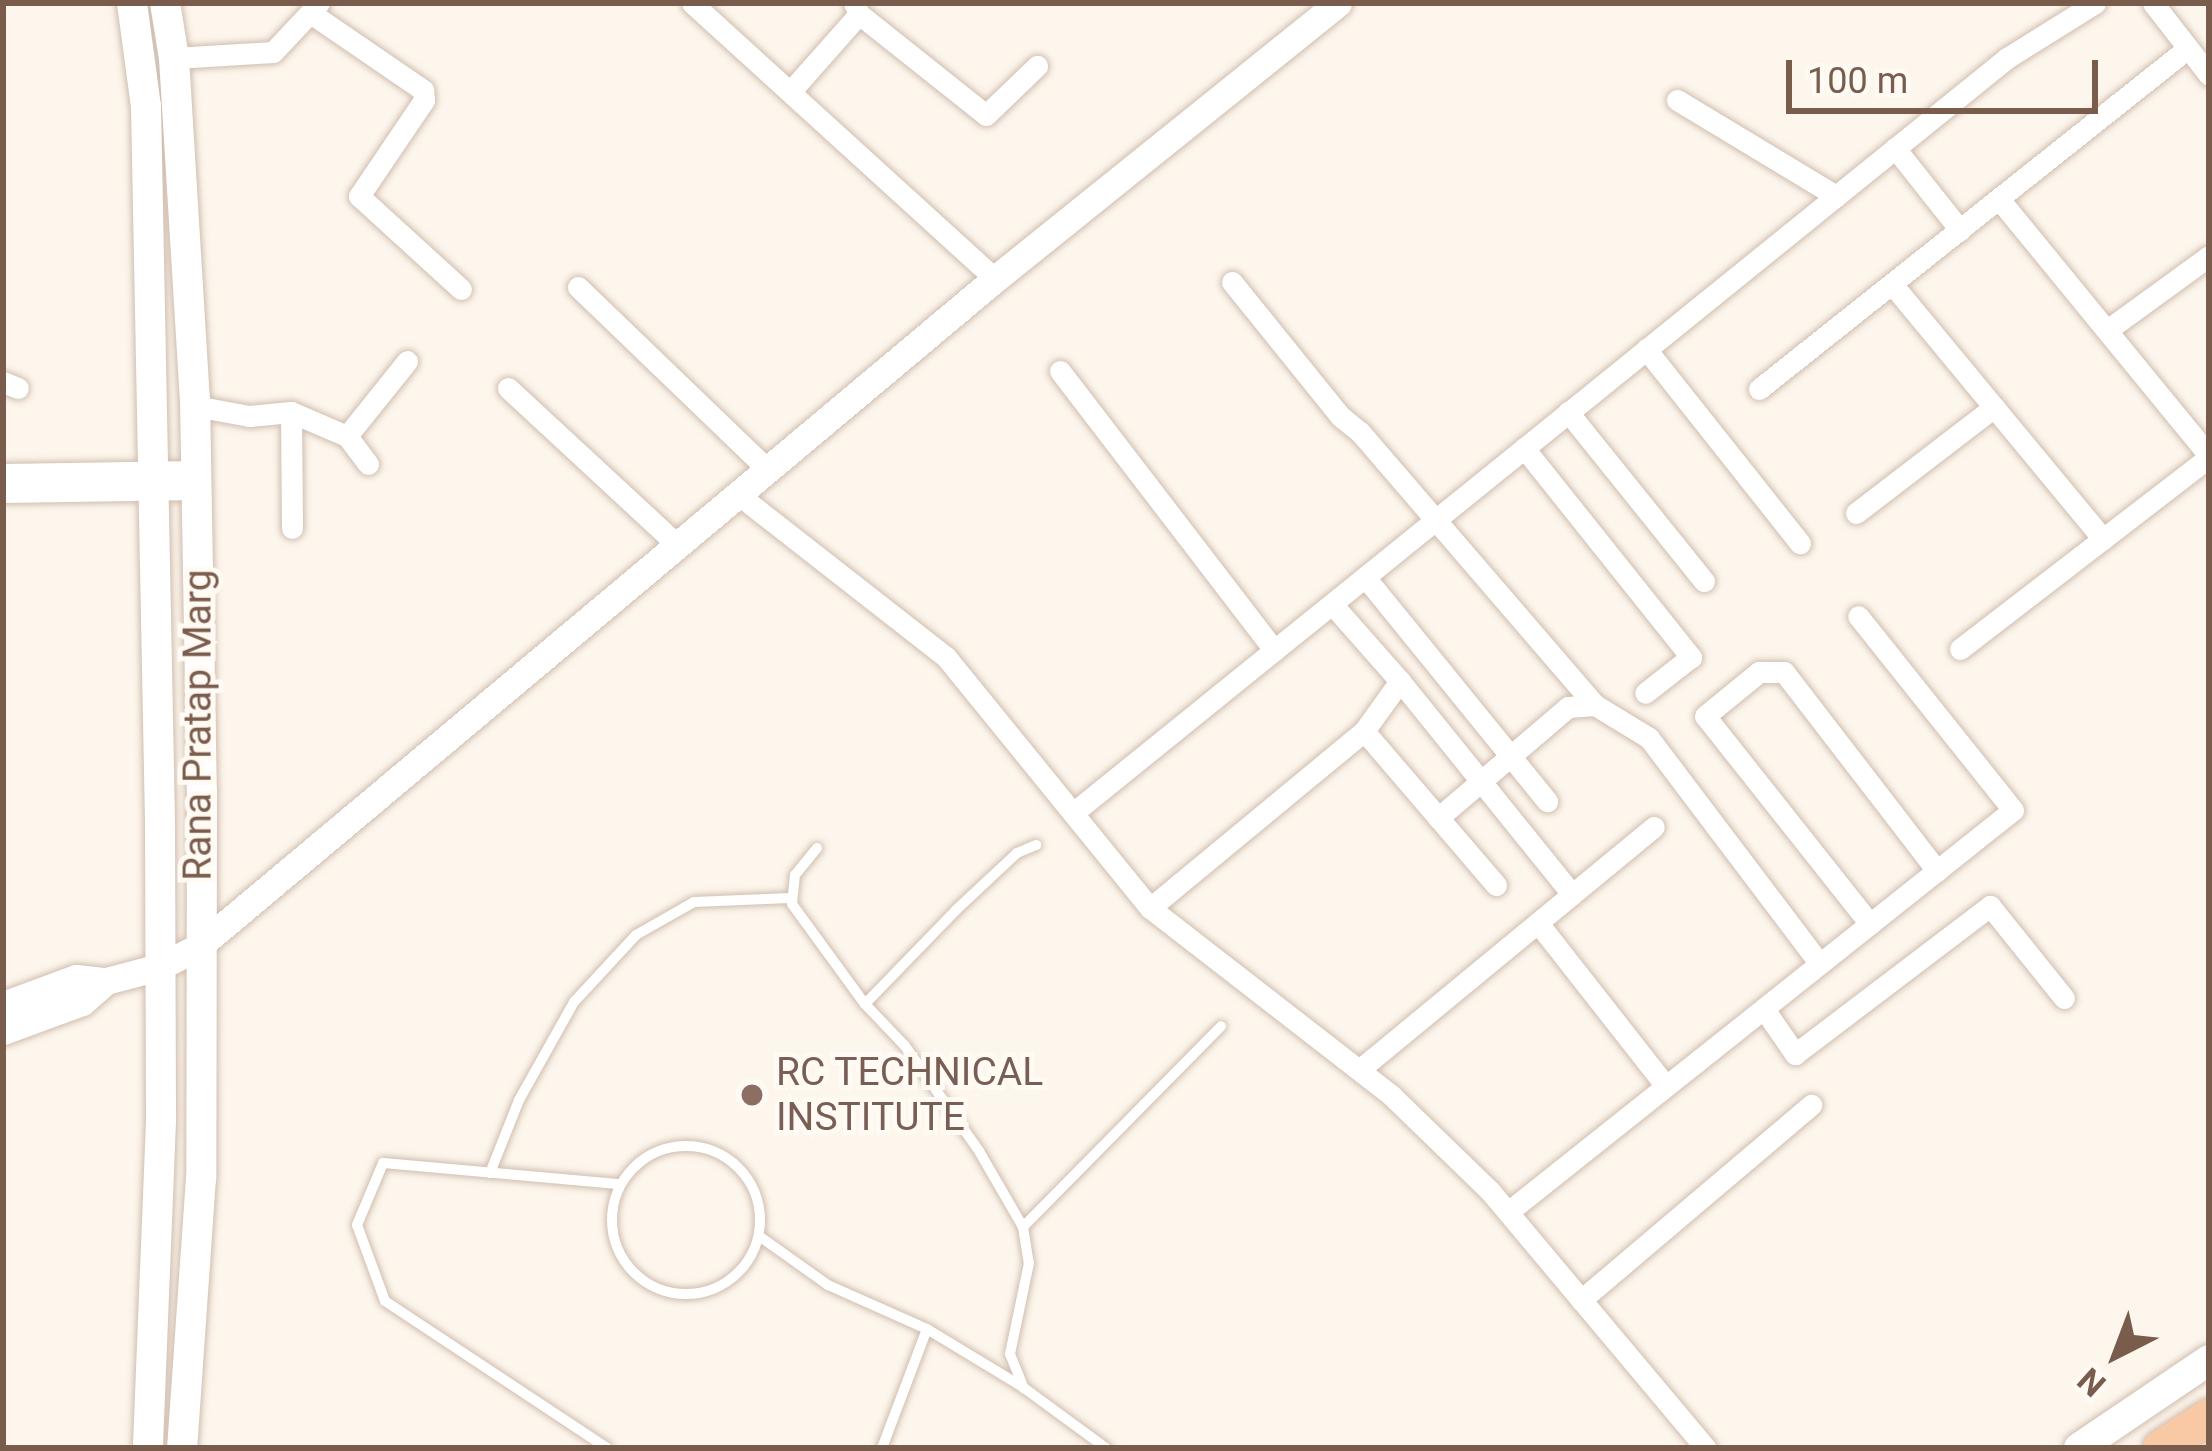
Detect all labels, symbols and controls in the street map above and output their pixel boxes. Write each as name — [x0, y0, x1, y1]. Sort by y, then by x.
scale bar — [1792, 36, 2104, 110]
text: 100 m — [1807, 60, 1908, 102]
street label: Rana Pratap Marg — [175, 569, 221, 881]
place label: RC TECHNICAL INSTITUTE — [776, 1050, 1044, 1141]
marker: RC TECHNICAL INSTITUTE — [739, 1082, 765, 1108]
north arrow — [2056, 1295, 2176, 1415]
text: N — [2070, 1360, 2113, 1404]

